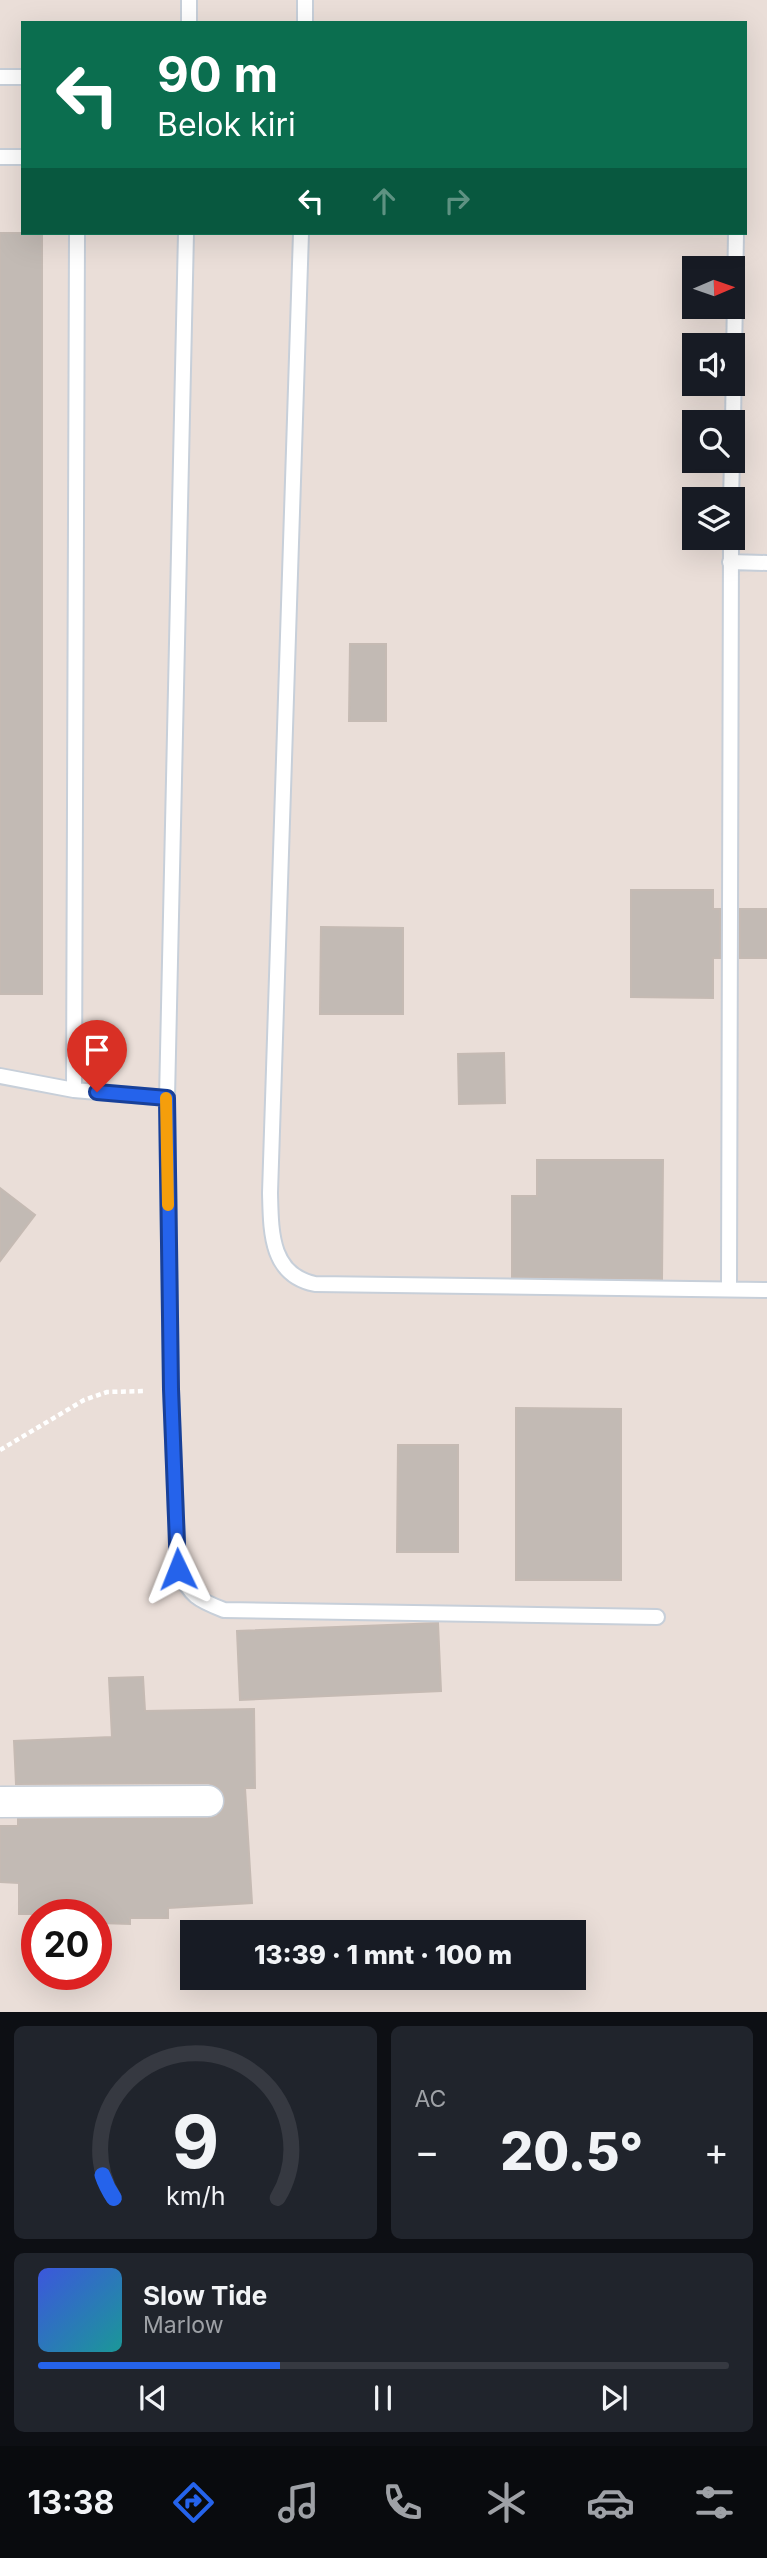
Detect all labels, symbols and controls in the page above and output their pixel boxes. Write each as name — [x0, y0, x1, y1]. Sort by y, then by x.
text: 90 m — [157, 45, 278, 104]
icon: left — [42, 49, 133, 140]
text: Belok kiri — [157, 105, 296, 144]
icon: left — [292, 182, 330, 220]
icon: ahead — [365, 182, 403, 220]
icon: right — [438, 182, 476, 220]
north arrow — [682, 256, 746, 318]
map controls — [682, 256, 745, 550]
button: sound — [682, 333, 745, 396]
button: search — [682, 410, 745, 473]
button: layers — [682, 487, 745, 550]
pin — [67, 1020, 127, 1092]
icon: arrive — [78, 1031, 116, 1069]
position arrow — [141, 1532, 215, 1606]
speed limit sign: 20 — [21, 1899, 112, 1990]
text: 13:39 · 1 mnt · 100 m — [254, 1939, 512, 1970]
text: AC — [415, 2085, 446, 2113]
text: 9 — [172, 2098, 219, 2187]
text: 20.5° — [500, 2120, 643, 2183]
text: − — [415, 2128, 440, 2174]
text: + — [704, 2128, 729, 2174]
text: km/h — [166, 2181, 225, 2211]
text: Slow Tide — [143, 2280, 267, 2311]
text: Marlow — [143, 2311, 223, 2339]
icon: previous — [134, 2379, 172, 2417]
icon: pause — [364, 2379, 402, 2417]
icon: next — [595, 2379, 633, 2417]
icon: directions — [169, 2478, 218, 2527]
icon: music — [274, 2478, 323, 2527]
icon: phone — [378, 2478, 427, 2527]
icon: climate — [482, 2478, 531, 2527]
icon: car — [586, 2478, 635, 2527]
icon: filters — [690, 2478, 739, 2527]
text: 13:38 — [28, 2483, 114, 2522]

